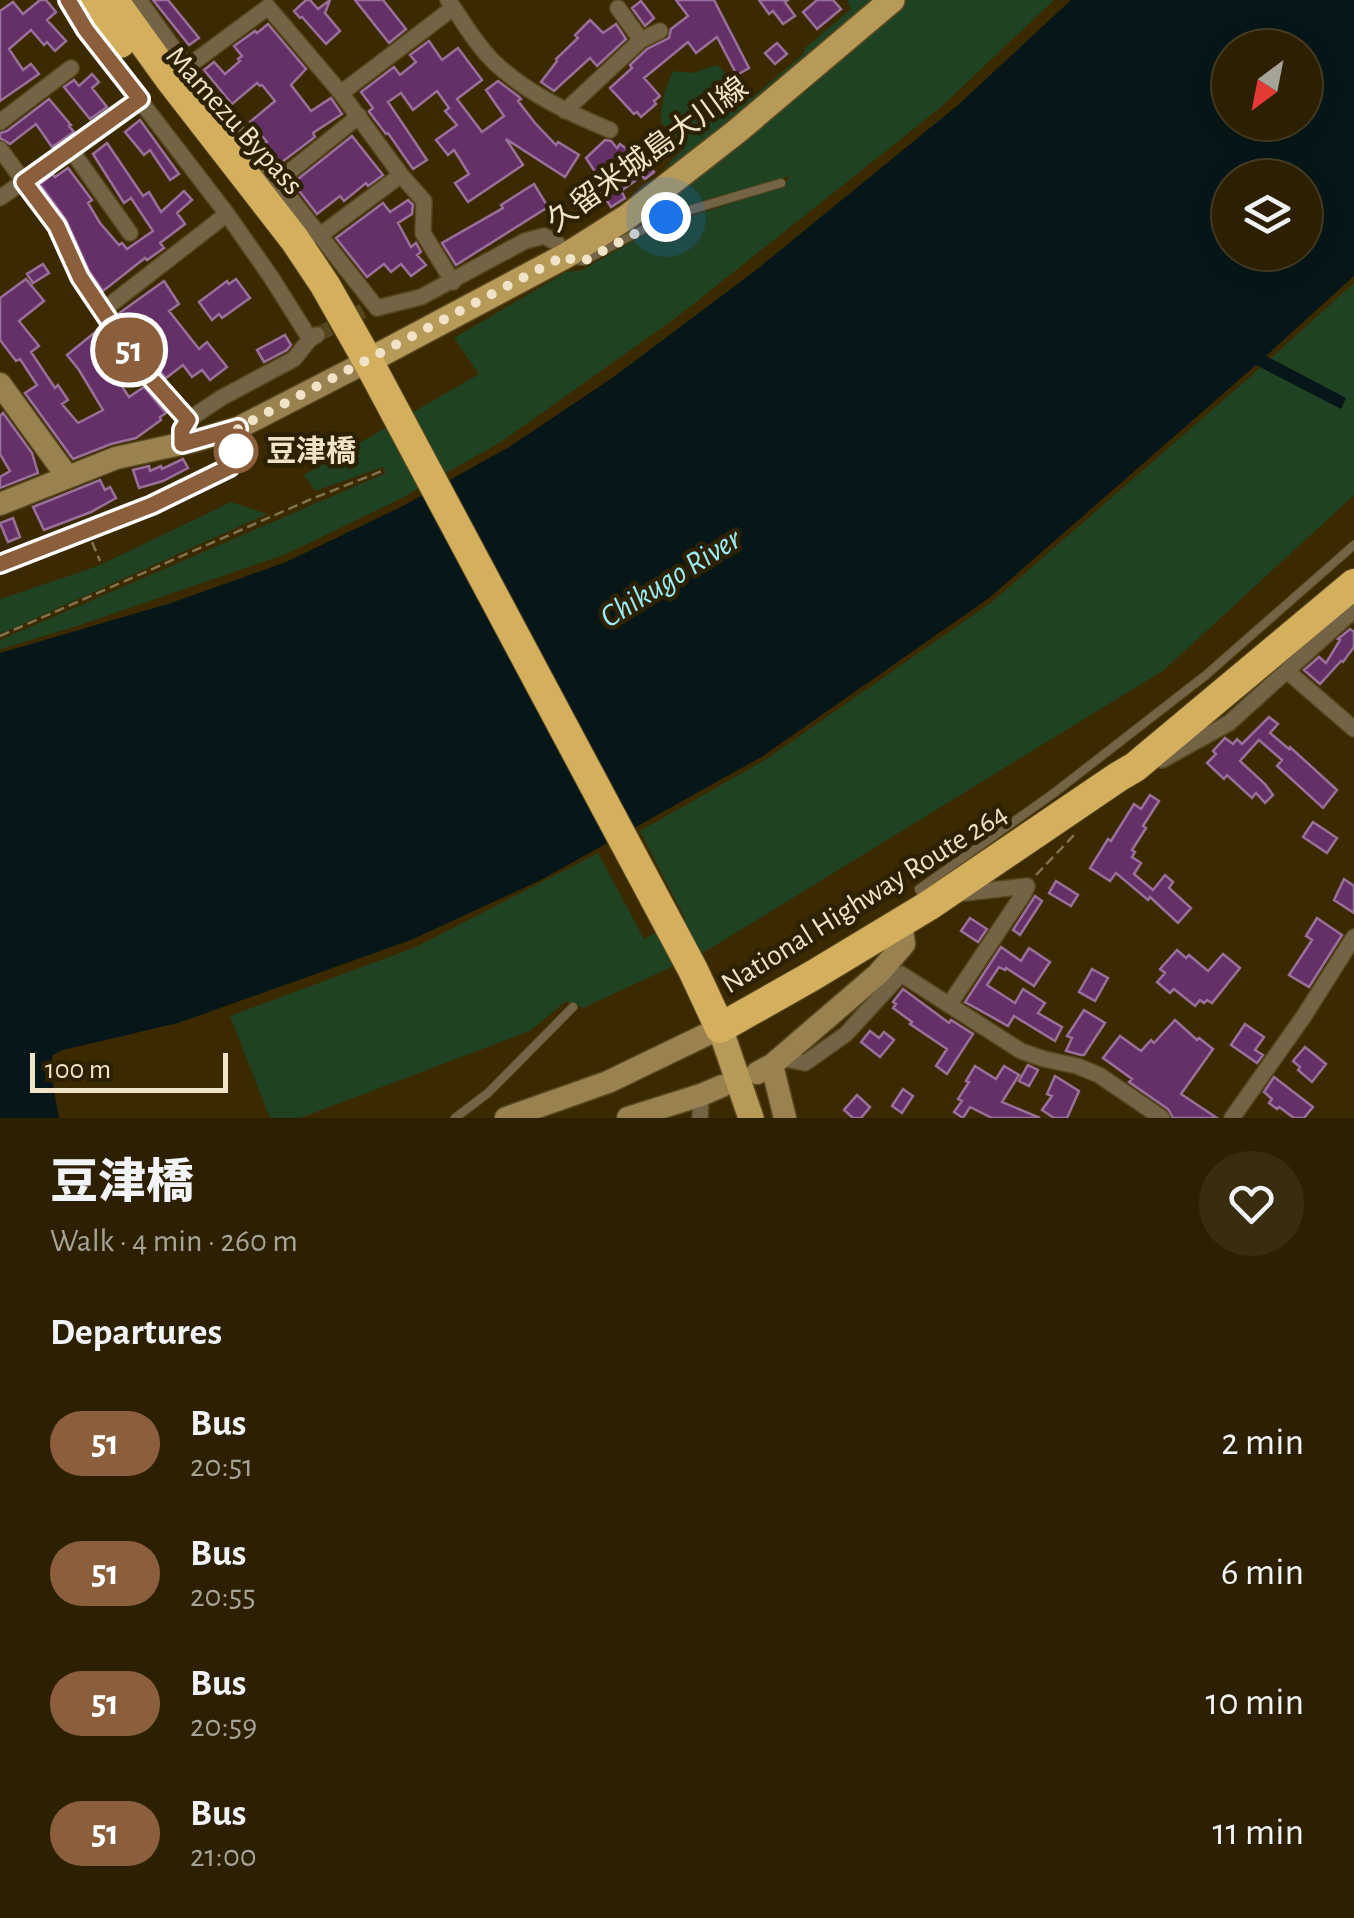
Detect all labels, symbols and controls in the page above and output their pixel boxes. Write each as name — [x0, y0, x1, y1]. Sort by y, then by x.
north arrow — [1212, 30, 1322, 140]
map controls — [1212, 30, 1322, 270]
street label: Mamezu Bypass — [160, 41, 308, 200]
street label: 久留米城島大川線 — [541, 71, 753, 237]
button: layers — [1212, 160, 1322, 270]
your location — [641, 192, 691, 242]
line badge: 51 — [84, 318, 174, 382]
text: 51 — [115, 333, 143, 368]
marker: 豆津橋 — [215, 430, 257, 472]
place label: 豆津橋 — [266, 435, 356, 467]
water label: Chikugo River — [595, 521, 748, 633]
street label: National Highway Route 264 — [716, 798, 1013, 999]
scale bar — [30, 1048, 228, 1092]
text: 100 m — [45, 1056, 111, 1084]
button: heart — [1199, 1151, 1304, 1256]
text: 豆津橋 — [50, 1160, 194, 1208]
text: Walk · 4 min · 260 m — [50, 1225, 298, 1257]
text: Departures — [50, 1314, 222, 1352]
text: Bus — [190, 1405, 246, 1443]
text: 2 min — [1221, 1424, 1304, 1462]
text: 51 — [91, 1426, 119, 1461]
text: 20:51 — [190, 1450, 253, 1482]
text: Bus — [190, 1535, 246, 1573]
text: 6 min — [1221, 1554, 1304, 1592]
text: 51 — [91, 1556, 119, 1591]
text: 20:55 — [190, 1580, 256, 1612]
text: Bus — [190, 1665, 246, 1703]
text: 10 min — [1205, 1684, 1304, 1722]
text: 51 — [91, 1686, 119, 1721]
text: 20:59 — [190, 1710, 257, 1742]
text: Bus — [190, 1795, 246, 1833]
text: 11 min — [1212, 1814, 1304, 1852]
text: 51 — [91, 1816, 119, 1851]
text: 21:00 — [190, 1840, 257, 1872]

